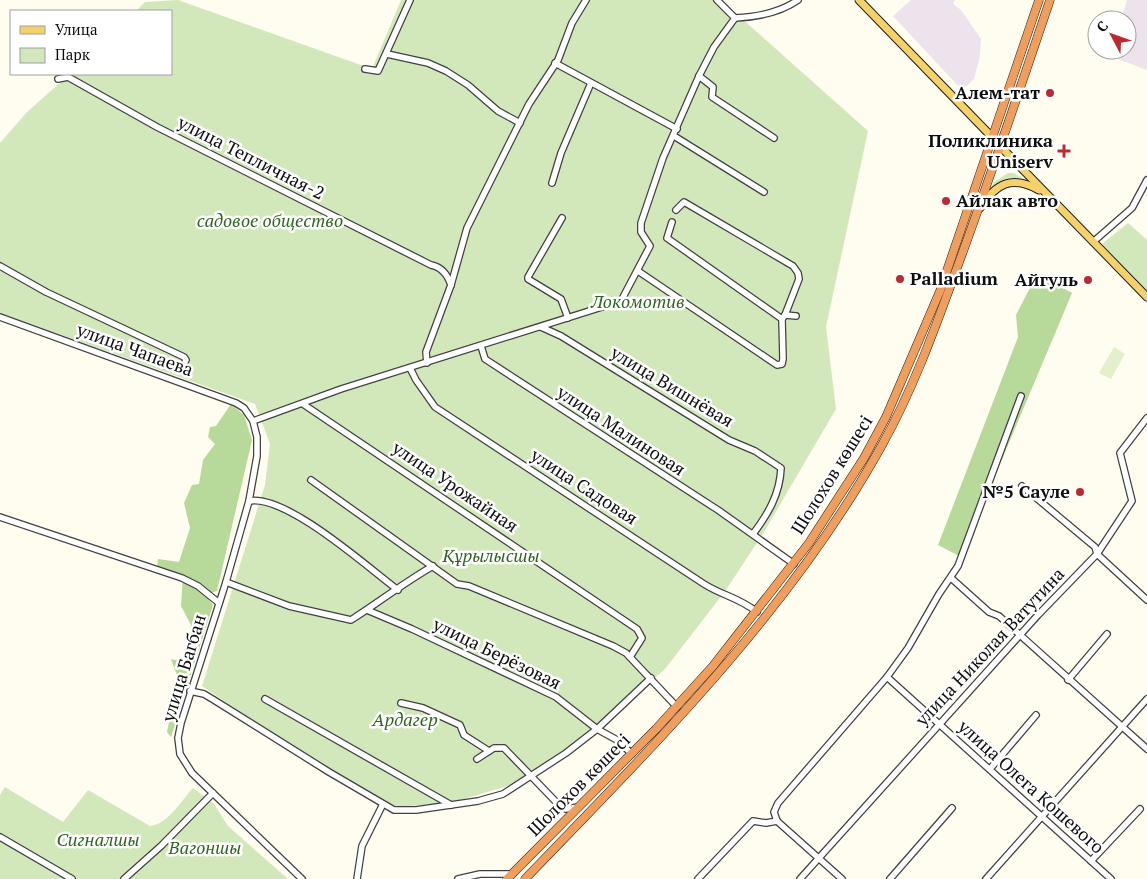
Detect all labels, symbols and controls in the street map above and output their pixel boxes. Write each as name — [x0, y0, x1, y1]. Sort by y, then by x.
legend — [10, 10, 172, 75]
north arrow — [1087, 10, 1137, 60]
text: С — [1092, 16, 1112, 36]
text: Улица — [55, 19, 98, 39]
text: Парк — [55, 44, 91, 64]
place label: Алем-тат — [955, 80, 1040, 104]
marker: Алем-тат — [1044, 87, 1056, 99]
street label: улица Тепличная-2 — [173, 109, 329, 205]
place label: Поликлиника Uniserv — [928, 128, 1053, 173]
marker: Поликлиника Uniserv — [1057, 144, 1071, 158]
place label: Айлак авто — [956, 188, 1058, 212]
marker: Айлак авто — [940, 195, 952, 207]
park label: садовое общество — [197, 208, 343, 232]
place label: Palladium — [910, 266, 998, 290]
place label: Айгуль — [1014, 267, 1078, 291]
marker: Palladium — [894, 273, 906, 285]
marker: Айгуль — [1082, 274, 1094, 286]
park label: Локомотив — [590, 289, 685, 313]
street label: улица Чапаева — [73, 317, 197, 381]
street label: улица Вишнёвая — [606, 339, 738, 432]
street label: улица Малиновая — [552, 379, 690, 481]
street label: Шолохов көшесі — [785, 410, 877, 539]
street label: улица Урожайная — [387, 435, 523, 537]
street label: улица Садовая — [526, 442, 643, 530]
place label: №5 Сауле — [983, 479, 1070, 503]
marker: №5 Сауле — [1074, 486, 1086, 498]
park label: Құрылысшы — [441, 543, 540, 567]
street label: улица Николая Ватутина — [909, 562, 1069, 731]
street label: улица Багбан — [155, 611, 211, 725]
street label: улица Берёзовая — [428, 611, 565, 695]
park label: Ардагер — [371, 707, 438, 731]
street label: улица Олега Кошевого — [953, 714, 1110, 858]
street label: Шолохов көшесі — [522, 728, 635, 841]
park label: Сигналшы — [56, 827, 140, 851]
park label: Вагоншы — [168, 835, 241, 859]

